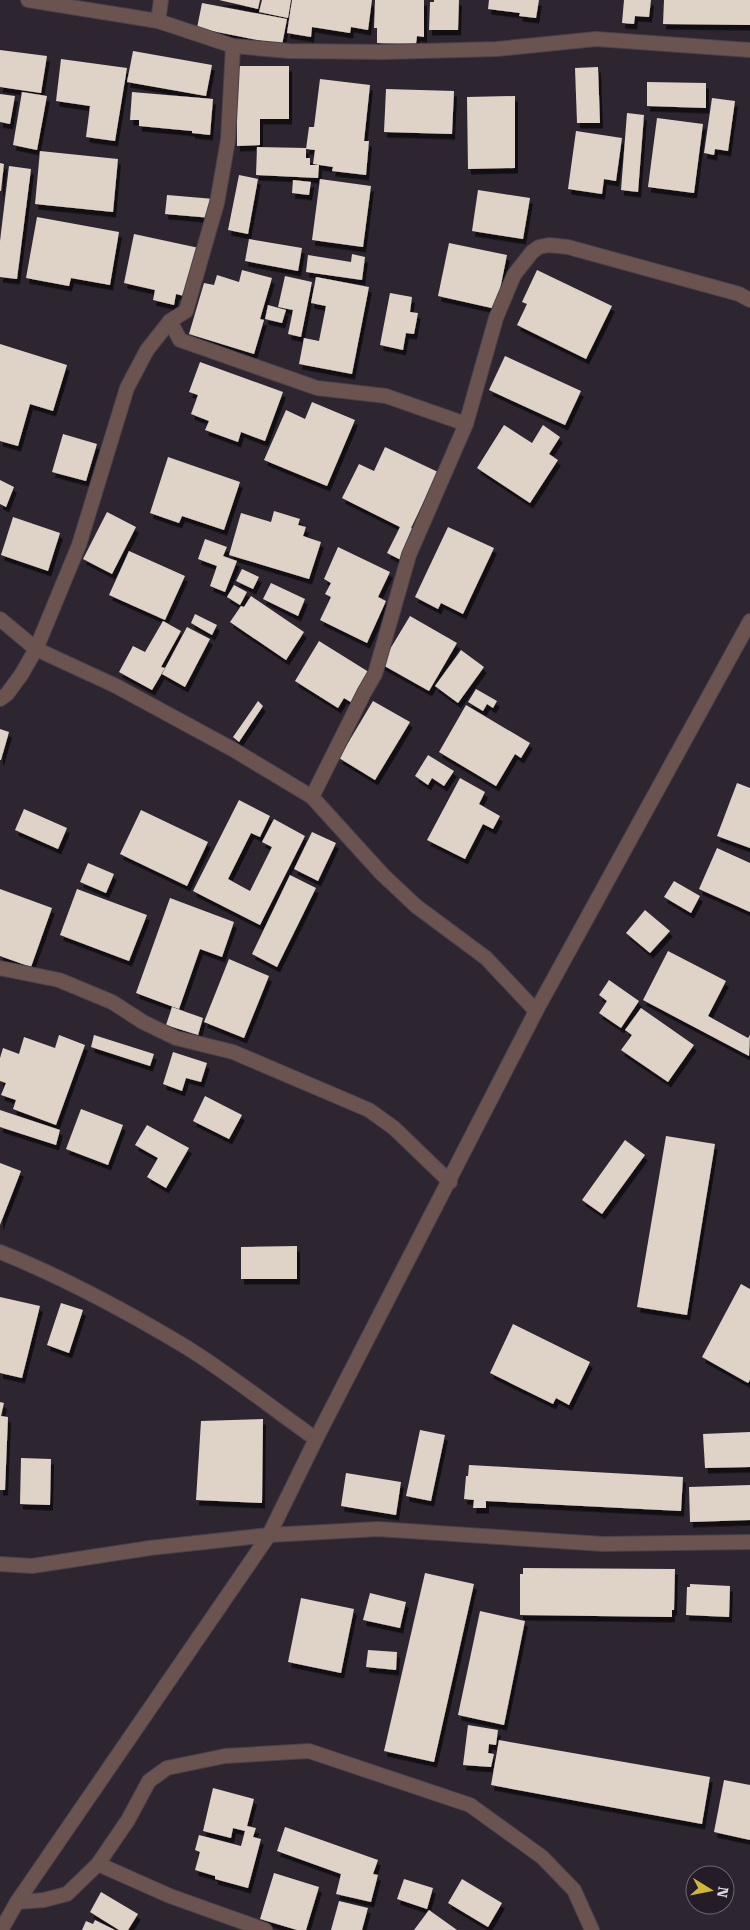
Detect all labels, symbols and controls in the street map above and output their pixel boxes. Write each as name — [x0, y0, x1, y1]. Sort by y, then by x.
north arrow — [685, 1865, 735, 1915]
text: N — [714, 1886, 732, 1899]

